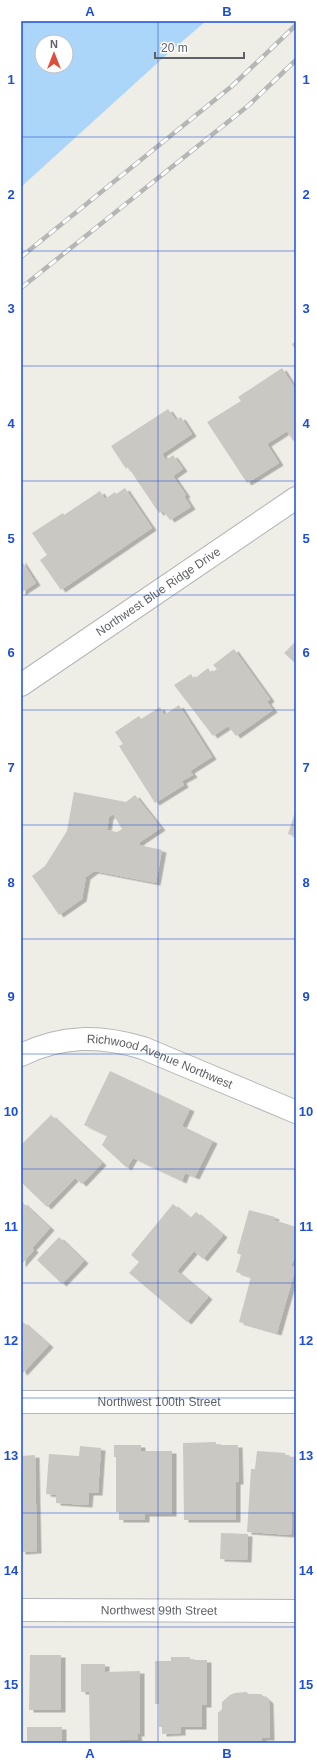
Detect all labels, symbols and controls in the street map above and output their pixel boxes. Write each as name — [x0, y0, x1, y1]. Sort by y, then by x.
text: A — [85, 4, 95, 19]
text: B — [222, 4, 232, 19]
north arrow — [34, 34, 74, 74]
scale bar — [155, 34, 244, 60]
text: N — [50, 38, 58, 50]
text: 20 m — [161, 41, 188, 55]
text: 1 — [7, 72, 15, 87]
text: 1 — [302, 72, 310, 87]
text: 2 — [7, 187, 15, 202]
text: 2 — [302, 187, 310, 202]
text: 3 — [7, 301, 15, 316]
text: 3 — [302, 301, 310, 316]
text: 4 — [7, 416, 15, 431]
text: 4 — [302, 416, 310, 431]
text: 5 — [7, 531, 15, 546]
text: 5 — [302, 531, 310, 546]
street label: Northwest Blue Ridge Drive — [93, 544, 224, 639]
text: 6 — [7, 645, 15, 660]
text: 6 — [302, 645, 310, 660]
text: 7 — [7, 760, 15, 775]
text: 7 — [302, 760, 310, 775]
text: 8 — [7, 875, 15, 890]
text: 8 — [302, 875, 310, 890]
text: 9 — [7, 989, 15, 1004]
text: 9 — [302, 989, 310, 1004]
street label: Richwood Avenue Northwest — [87, 1032, 235, 1092]
text: 10 — [4, 1104, 18, 1119]
text: 10 — [299, 1104, 313, 1119]
text: 11 — [4, 1219, 18, 1234]
text: 11 — [299, 1219, 313, 1234]
text: 12 — [4, 1333, 18, 1348]
text: 12 — [299, 1333, 313, 1348]
street label: Northwest 100th Street — [98, 1395, 221, 1409]
text: 13 — [4, 1448, 18, 1463]
text: 13 — [299, 1448, 313, 1463]
text: 14 — [4, 1563, 19, 1578]
text: 14 — [299, 1563, 314, 1578]
street label: Northwest 99th Street — [101, 1603, 218, 1618]
text: 15 — [4, 1677, 18, 1692]
text: 15 — [299, 1677, 313, 1692]
text: A — [85, 1746, 95, 1761]
text: B — [222, 1746, 232, 1761]

